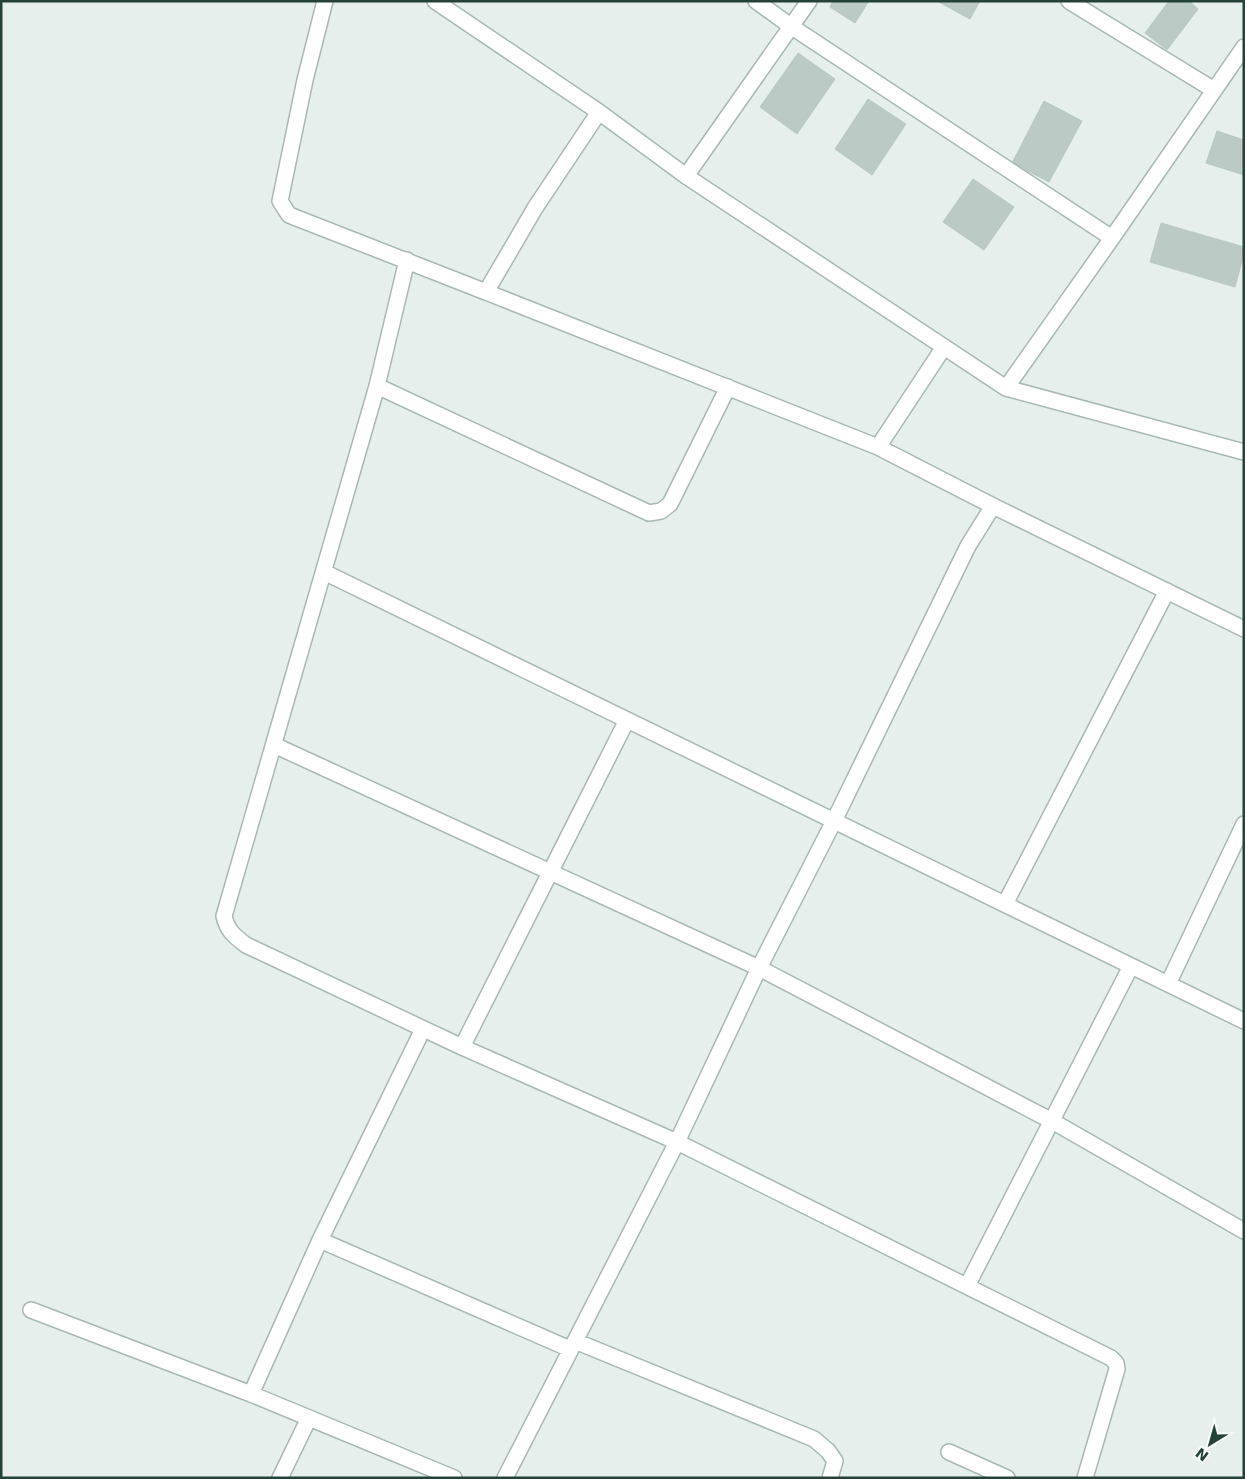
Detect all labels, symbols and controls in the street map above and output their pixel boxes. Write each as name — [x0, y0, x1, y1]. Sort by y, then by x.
north arrow — [1185, 1419, 1235, 1469]
text: N — [1193, 1444, 1212, 1464]

